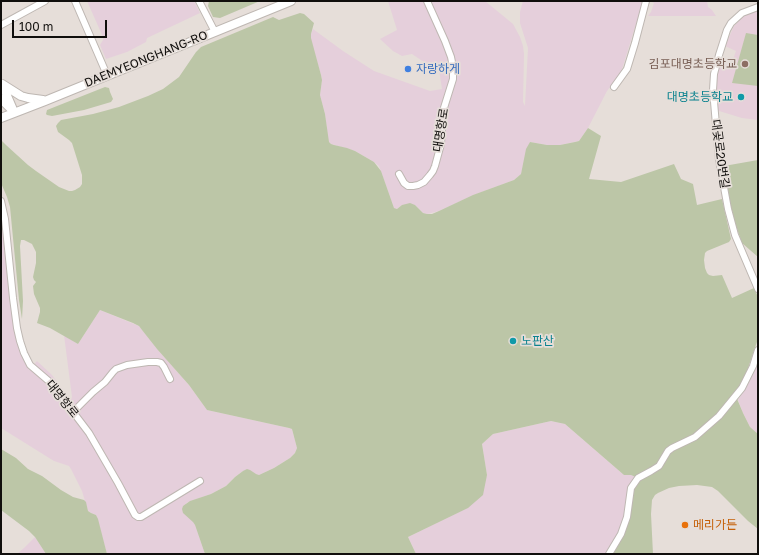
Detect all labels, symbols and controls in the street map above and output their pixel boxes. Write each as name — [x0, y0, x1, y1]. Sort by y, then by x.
scale bar — [14, 12, 109, 38]
text: 100 m — [19, 19, 53, 34]
street label: DAEMYEONGHANG-RO — [82, 28, 210, 90]
place label: 김포대명초등학교 — [649, 57, 737, 71]
marker: 김포대명초등학교 — [740, 59, 750, 69]
place label: 자랑하게 — [416, 62, 460, 76]
marker: 자랑하게 — [403, 64, 413, 74]
place label: 대명초등학교 — [667, 90, 733, 104]
marker: 대명초등학교 — [736, 92, 746, 102]
street label: 대명항로 — [430, 107, 452, 153]
street label: 대곶로20번길 — [708, 119, 732, 189]
place label: 노판산 — [521, 334, 554, 348]
marker: 노판산 — [508, 336, 518, 346]
street label: 대명항로 — [43, 377, 81, 421]
place label: 메리가든 — [693, 518, 737, 532]
marker: 메리가든 — [680, 520, 690, 530]

